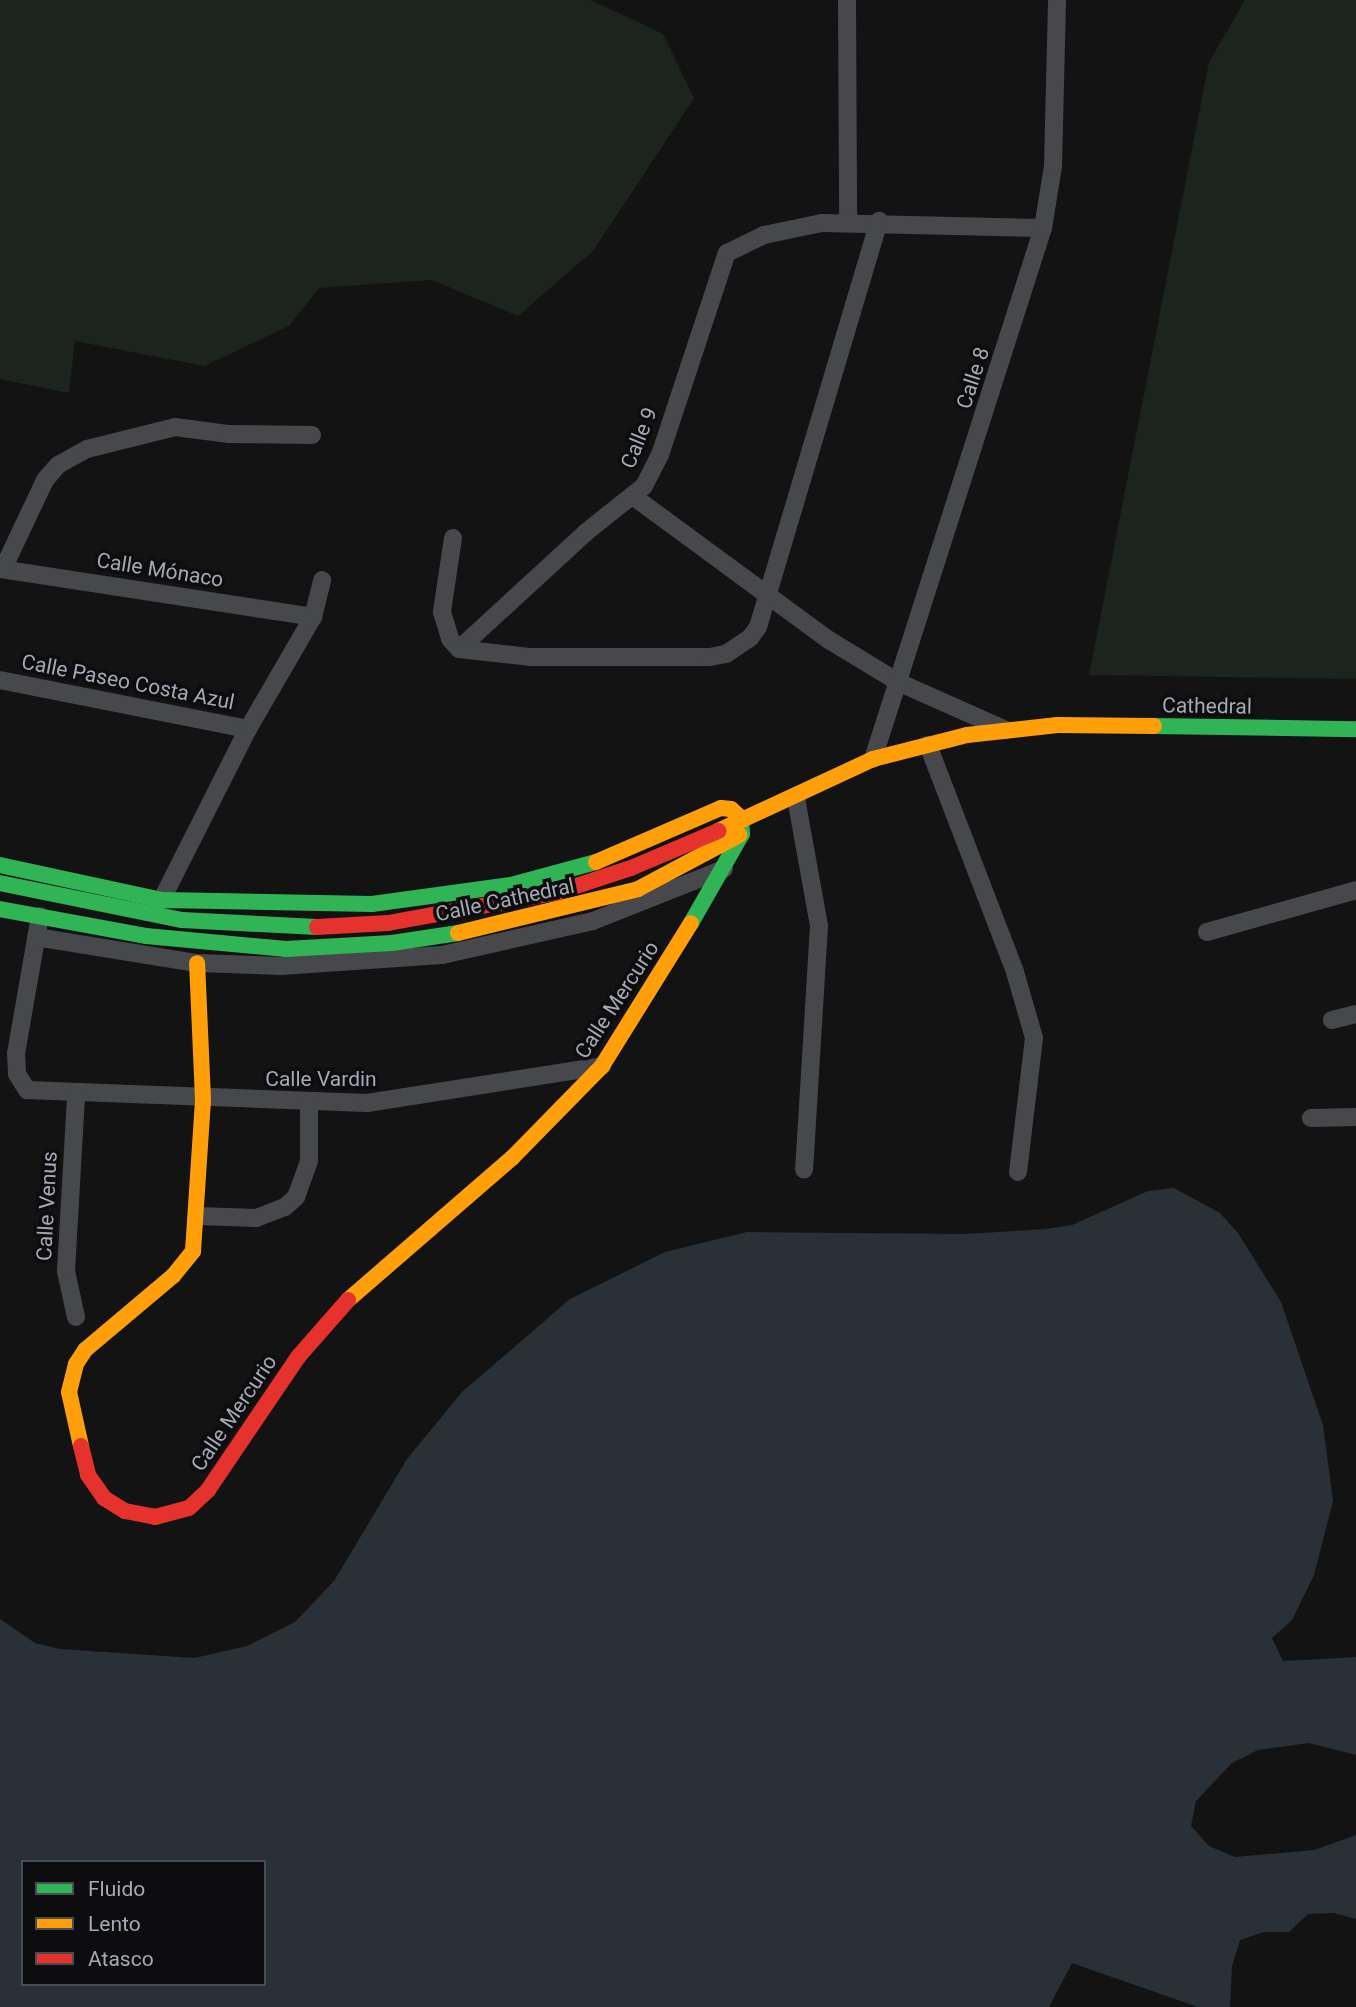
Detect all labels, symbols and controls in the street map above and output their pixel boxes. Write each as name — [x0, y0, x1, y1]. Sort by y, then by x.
street label: Calle 8 — [951, 344, 995, 412]
street label: Calle 9 — [615, 404, 663, 472]
street label: Calle Mónaco — [95, 548, 225, 592]
street label: Calle Paseo Costa Azul — [19, 649, 237, 715]
street label: Cathedral — [1162, 693, 1252, 719]
street label: Calle Cathedral — [433, 873, 577, 927]
street label: Calle Mercurio — [570, 937, 664, 1063]
street label: Calle Vardin — [265, 1066, 377, 1092]
street label: Calle Venus — [32, 1151, 62, 1261]
street label: Calle Mercurio — [186, 1350, 282, 1476]
legend — [21, 1860, 266, 1986]
text: Fluido — [88, 1877, 145, 1901]
text: Lento — [88, 1912, 141, 1936]
text: Atasco — [88, 1947, 154, 1971]

